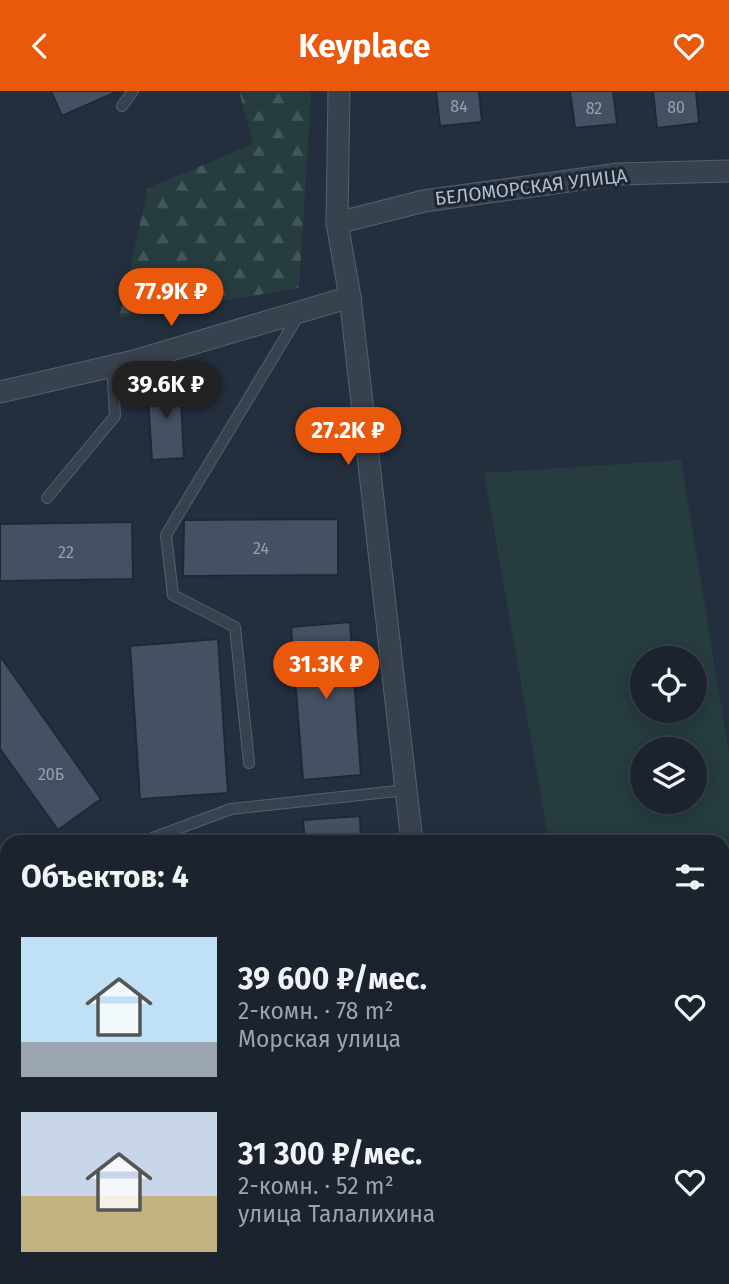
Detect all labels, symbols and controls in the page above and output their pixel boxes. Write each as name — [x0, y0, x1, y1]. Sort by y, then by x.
icon: back — [21, 27, 59, 65]
text: Keyplace — [298, 27, 431, 65]
icon: heart — [670, 27, 708, 65]
house number: 84 — [450, 97, 468, 116]
house number: 80 — [667, 98, 685, 117]
house number: 82 — [586, 99, 602, 118]
street label: БЕЛОМОРСКАЯ УЛИЦА — [434, 164, 629, 210]
pin: 77.9K ₽ — [106, 268, 236, 328]
text: 77.9K ₽ — [134, 277, 208, 305]
pin: 39.6K ₽ — [101, 361, 231, 421]
text: 39.6K ₽ — [128, 370, 204, 398]
pin: 27.2K ₽ — [283, 407, 413, 467]
text: 27.2K ₽ — [311, 416, 385, 444]
house number: 24 — [253, 539, 269, 558]
house number: 22 — [58, 543, 74, 562]
pin: 31.3K ₽ — [261, 641, 391, 701]
map controls — [630, 646, 707, 814]
button: locate — [630, 646, 707, 723]
text: 31.3K ₽ — [289, 650, 363, 678]
button: layers — [630, 737, 707, 814]
house number: 20Б — [38, 765, 64, 784]
icon: filters — [671, 858, 709, 896]
text: Объектов: 4 — [21, 859, 189, 895]
text: 39 600 ₽/мес. — [238, 961, 427, 997]
icon: home — [77, 965, 161, 1049]
icon: heart — [671, 988, 709, 1026]
text: 2-комн. · 78 m² — [238, 997, 393, 1025]
text: Морская улица — [238, 1025, 401, 1053]
text: 31 300 ₽/мес. — [238, 1136, 422, 1172]
icon: home — [77, 1140, 161, 1224]
icon: heart — [671, 1163, 709, 1201]
text: 2-комн. · 52 m² — [238, 1172, 394, 1200]
text: улица Талалихина — [238, 1200, 435, 1228]

